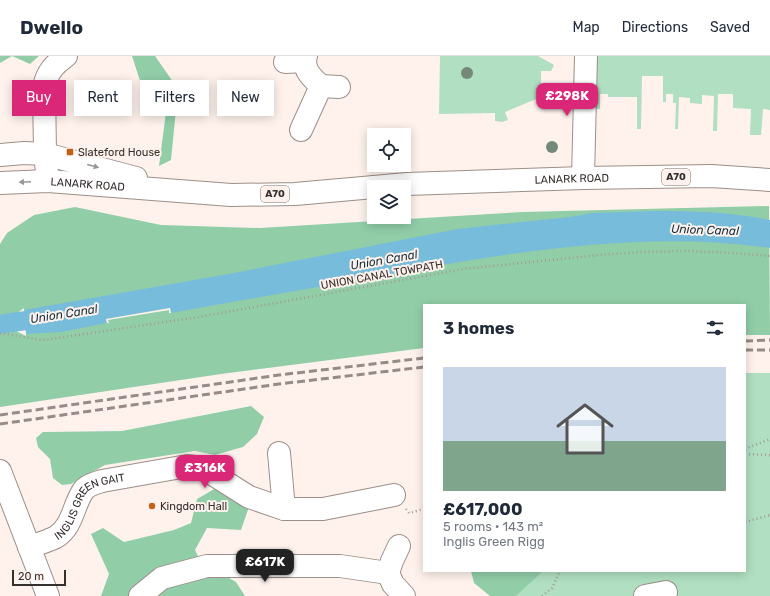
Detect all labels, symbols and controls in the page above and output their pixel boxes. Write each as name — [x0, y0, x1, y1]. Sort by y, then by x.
text: Dwello — [20, 16, 83, 39]
text: Map — [573, 19, 600, 36]
text: Directions — [622, 19, 688, 36]
text: Saved — [710, 19, 750, 36]
chip: Buy — [12, 80, 66, 116]
chip: Rent — [74, 80, 132, 116]
chip: Filters — [140, 80, 209, 116]
chip: New — [217, 80, 274, 116]
pin: £298K — [539, 83, 595, 117]
text: £298K — [545, 88, 589, 103]
map controls — [367, 128, 411, 224]
button: locate — [367, 128, 411, 172]
place label: Slateford House — [78, 146, 160, 159]
marker: Slateford House — [65, 147, 75, 157]
one-way arrow — [88, 163, 100, 169]
road number: A70 — [662, 169, 690, 185]
street label: LANARK ROAD — [534, 171, 609, 186]
street label: LANARK ROAD — [50, 175, 125, 193]
one-way arrow — [18, 179, 31, 185]
button: layers — [367, 180, 411, 224]
road number: A70 — [261, 186, 289, 202]
water label: Union Canal — [671, 222, 740, 238]
water label: Union Canal — [349, 247, 420, 273]
street label: UNION CANAL TOWPATH — [320, 258, 444, 292]
water label: Union Canal — [29, 302, 100, 326]
icon: filters — [704, 317, 726, 339]
text: 3 homes — [443, 318, 514, 338]
icon: home — [549, 393, 621, 465]
pin: £316K — [177, 455, 233, 489]
text: £316K — [184, 460, 226, 475]
street label: INGLIS GREEN GAIT — [52, 471, 126, 543]
text: £617,000 — [443, 499, 522, 519]
place label: Kingdom Hall — [160, 500, 227, 513]
marker: Kingdom Hall — [147, 501, 157, 511]
text: 5 rooms · 143 m² — [443, 519, 543, 534]
text: Inglis Green Rigg — [443, 534, 545, 549]
pin: £617K — [237, 549, 293, 583]
text: £617K — [245, 554, 285, 569]
scale bar — [12, 568, 66, 587]
text: 20 m — [18, 570, 44, 583]

